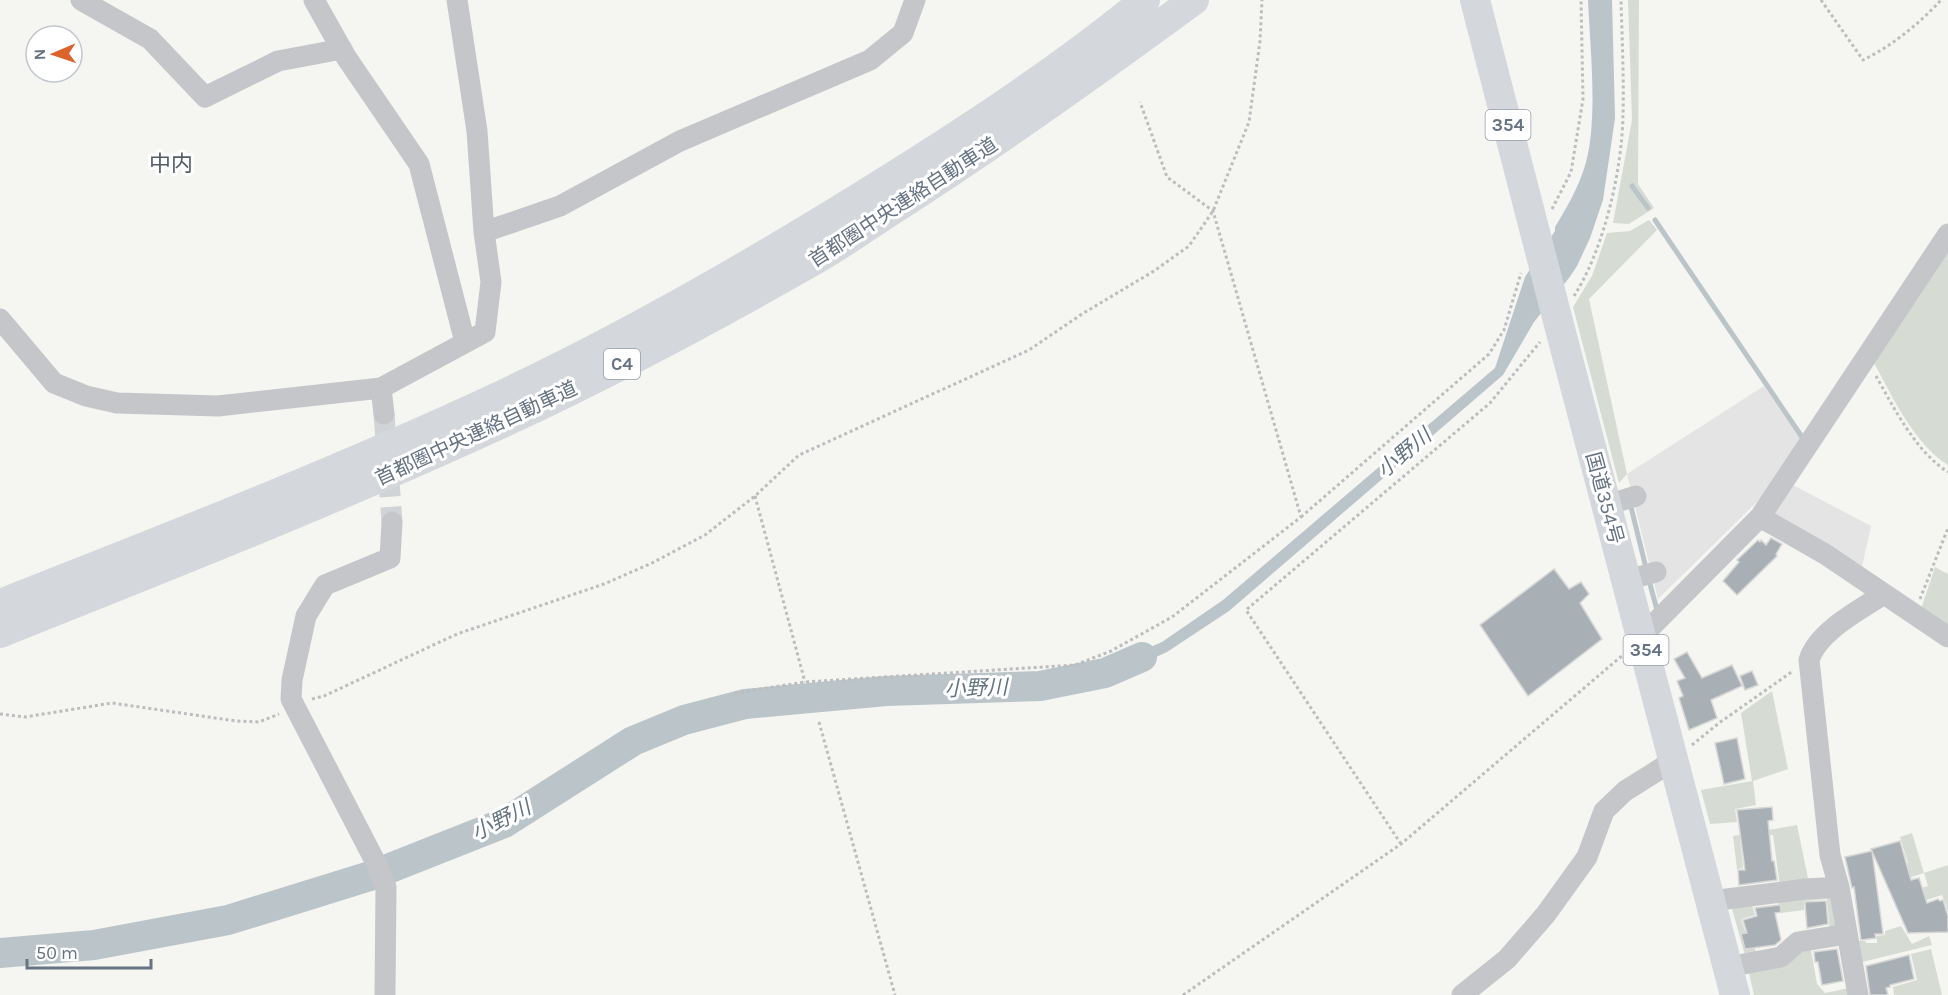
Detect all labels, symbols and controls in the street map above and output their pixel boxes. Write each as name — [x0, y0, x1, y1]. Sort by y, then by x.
north arrow — [24, 24, 84, 84]
text: N — [30, 48, 49, 61]
road number: 354 — [1486, 110, 1530, 140]
street label: 首都圏中央連絡自動車道 — [805, 133, 1002, 272]
district label: 中内 — [149, 151, 193, 177]
road number: C4 — [604, 349, 640, 379]
street label: 首都圏中央連絡自動車道 — [372, 377, 581, 490]
water label: 小野川 — [1372, 422, 1437, 482]
street label: 国道354号 — [1581, 450, 1628, 547]
road number: 354 — [1624, 635, 1668, 665]
water label: 小野川 — [944, 675, 1010, 701]
water label: 小野川 — [467, 794, 536, 845]
scale bar — [27, 932, 152, 970]
text: 50 m — [36, 942, 78, 964]

